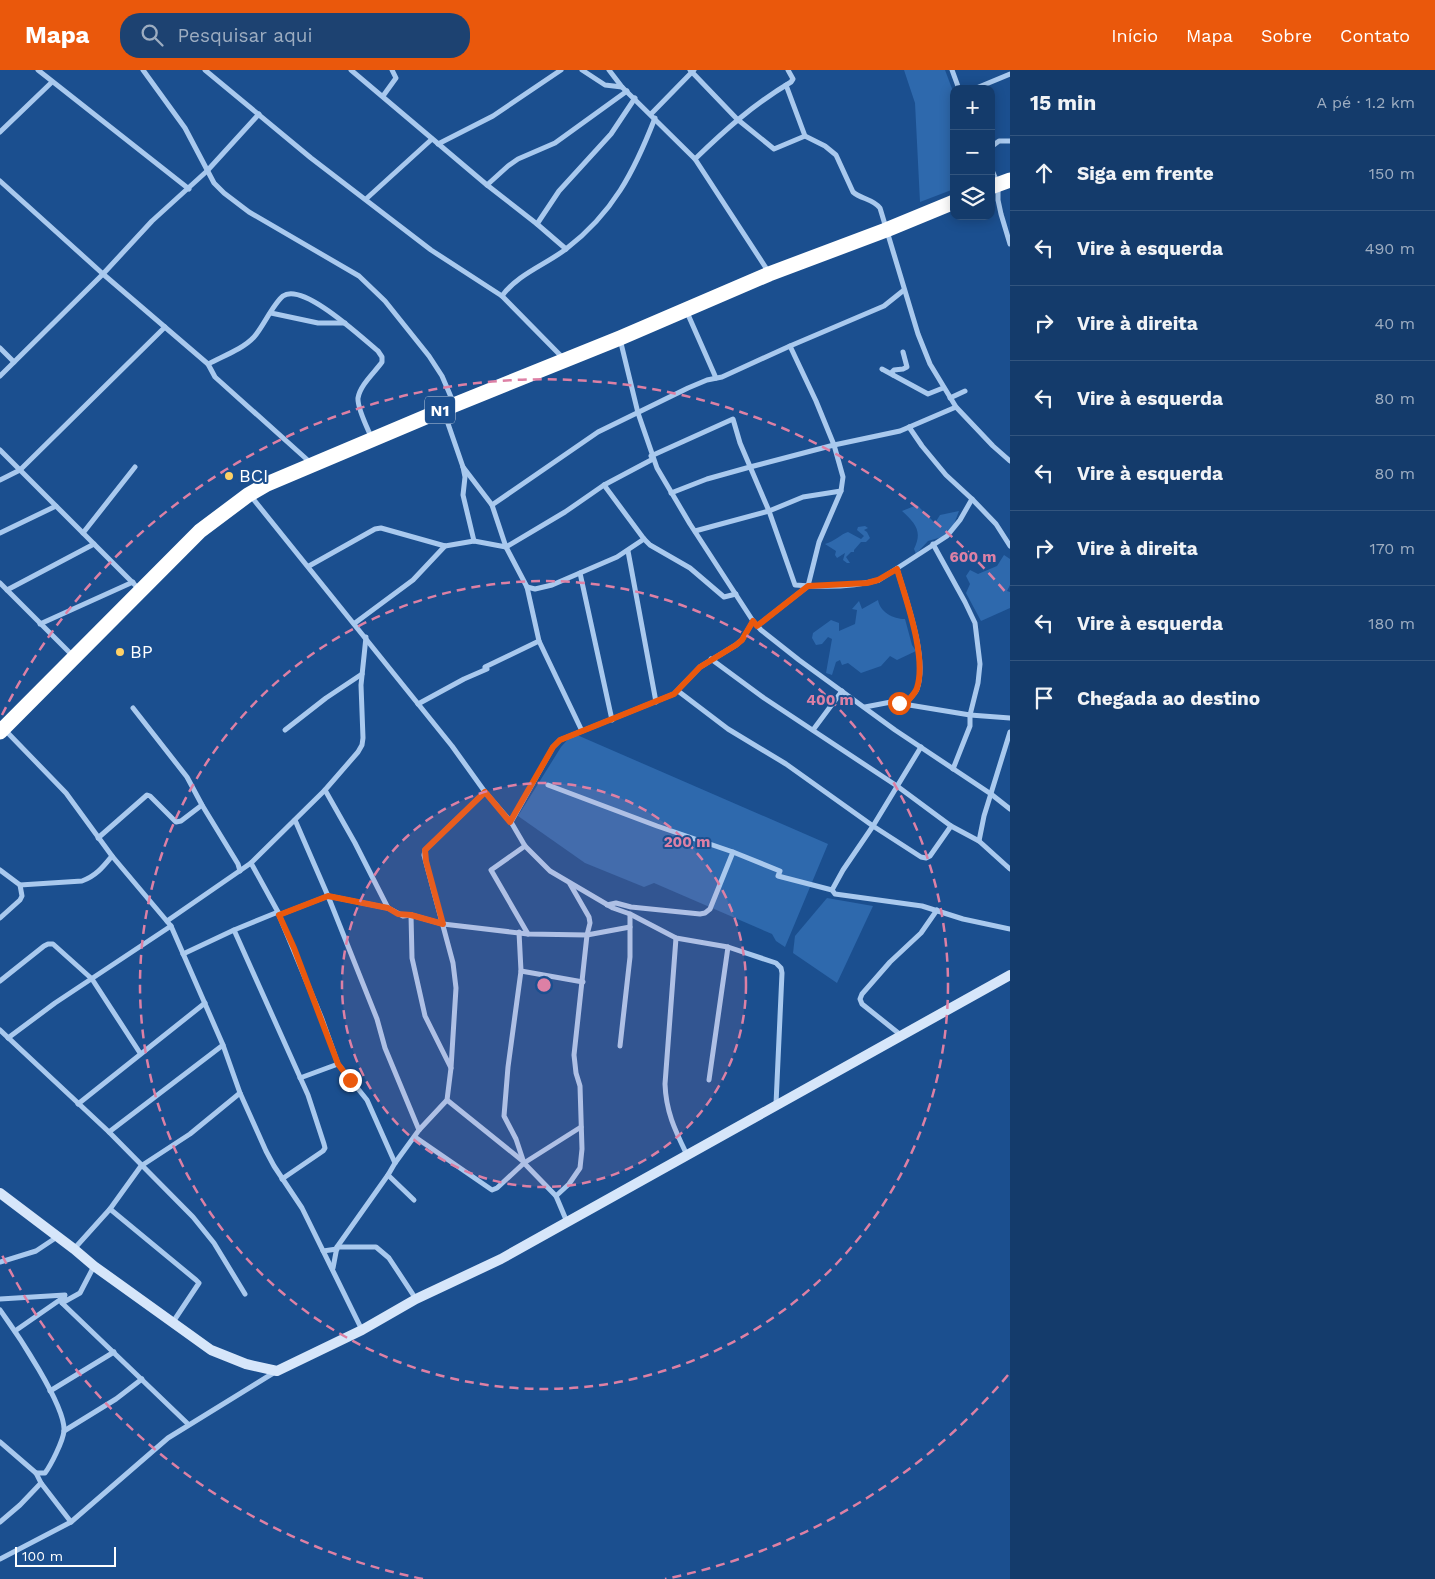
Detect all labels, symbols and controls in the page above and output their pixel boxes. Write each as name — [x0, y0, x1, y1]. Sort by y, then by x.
search box — [120, 13, 470, 58]
text: Mapa — [25, 21, 90, 49]
icon: search — [138, 21, 166, 49]
text: Pesquisar aqui — [178, 24, 313, 47]
text: Início — [1111, 25, 1158, 46]
text: Mapa — [1186, 25, 1233, 46]
text: Sobre — [1261, 25, 1312, 46]
text: Contato — [1340, 25, 1410, 46]
map controls — [950, 85, 995, 220]
button: + — [950, 85, 995, 130]
text: 15 min — [1030, 90, 1096, 115]
text: A pé · 1.2 km — [1317, 93, 1415, 112]
button: − — [950, 130, 995, 175]
icon: ahead — [1030, 159, 1058, 187]
text: Siga em frente — [1077, 162, 1214, 185]
text: 150 m — [1369, 164, 1415, 183]
button: layers — [950, 175, 995, 220]
icon: left — [1030, 234, 1058, 262]
text: Vire à esquerda — [1077, 237, 1223, 260]
text: 490 m — [1365, 239, 1415, 258]
icon: right — [1030, 309, 1058, 337]
text: Vire à direita — [1077, 312, 1198, 335]
text: 40 m — [1375, 314, 1415, 333]
icon: left — [1030, 384, 1058, 412]
text: Vire à esquerda — [1077, 387, 1223, 410]
text: 80 m — [1374, 389, 1415, 408]
road number: N1 — [425, 396, 455, 424]
icon: left — [1030, 459, 1058, 487]
text: Vire à esquerda — [1077, 462, 1223, 485]
text: 80 m — [1374, 464, 1415, 483]
place label: BCI — [239, 465, 268, 486]
marker: BCI — [223, 470, 235, 482]
icon: right — [1030, 534, 1058, 562]
text: Vire à direita — [1077, 537, 1198, 560]
text: 170 m — [1369, 539, 1415, 558]
text: 600 m — [950, 548, 996, 566]
icon: left — [1030, 609, 1058, 637]
text: Vire à esquerda — [1077, 612, 1223, 635]
text: 180 m — [1368, 614, 1415, 633]
place label: BP — [130, 641, 153, 662]
marker: BP — [114, 646, 126, 658]
icon: arrive — [1030, 684, 1058, 712]
text: Chegada ao destino — [1077, 687, 1260, 710]
text: 400 m — [806, 691, 854, 709]
route start — [888, 692, 911, 715]
text: 200 m — [664, 833, 710, 851]
centre of rings — [535, 976, 553, 994]
route end — [339, 1069, 362, 1092]
scale bar — [15, 1544, 116, 1567]
text: 100 m — [22, 1548, 63, 1564]

